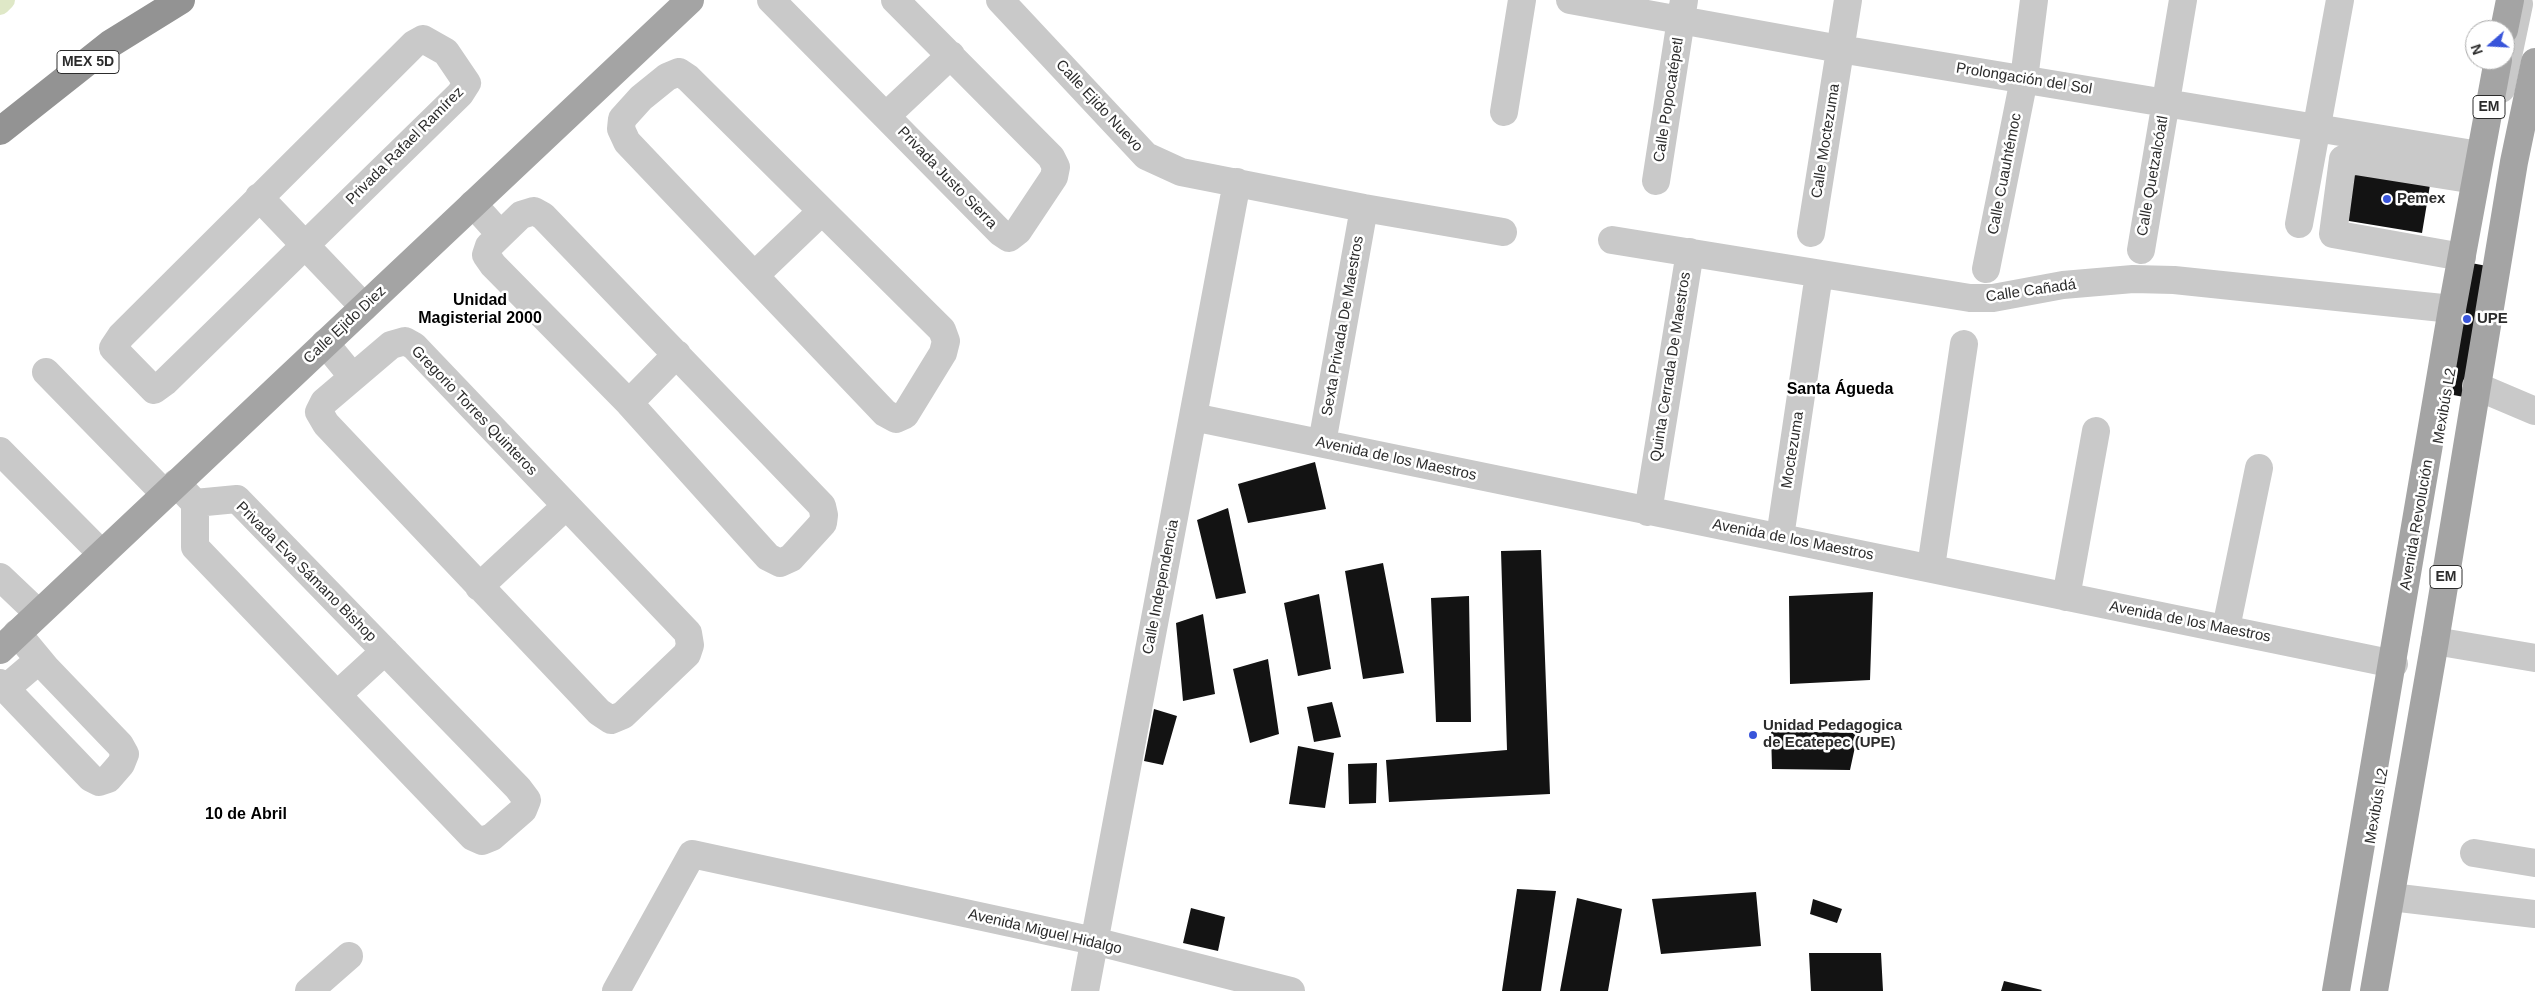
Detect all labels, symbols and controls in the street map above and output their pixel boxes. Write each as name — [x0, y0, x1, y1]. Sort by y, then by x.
north arrow — [2465, 20, 2515, 70]
street label: Calle Popocatépetl — [1650, 36, 1688, 164]
text: N — [2468, 42, 2486, 57]
road number: MEX 5D — [57, 51, 119, 74]
street label: Calle Ejido Nuevo — [1052, 56, 1146, 156]
street label: Prolongación del Sol — [1955, 59, 2093, 99]
street label: Calle Moctezuma — [1808, 82, 1844, 200]
street label: Privada Rafael Ramírez — [342, 83, 468, 209]
road number: EM — [2473, 95, 2505, 118]
street label: Calle Cuauhtémoc — [1984, 112, 2026, 236]
street label: Calle Quetzalcóatl — [2134, 114, 2172, 238]
street label: Privada Justo Sierra — [894, 123, 1000, 233]
place label: Pemex — [2397, 190, 2445, 208]
marker: Pemex — [2381, 193, 2393, 205]
street label: Sexta Privada De Maestros — [1318, 235, 1368, 417]
street label: Quinta Cerrada De Maestros — [1647, 271, 1695, 463]
street label: Calle Cañadá — [1985, 276, 2077, 306]
street label: Calle Ejido Diez — [300, 282, 390, 368]
district label: Unidad Magisterial 2000 — [418, 291, 542, 329]
place label: UPE — [2477, 310, 2508, 328]
marker: UPE — [2461, 313, 2473, 325]
street label: Gregorio Torres Quinteros — [407, 342, 541, 480]
street label: Mexibús L2 — [2429, 367, 2461, 445]
district label: Santa Águeda — [1787, 380, 1893, 400]
street label: Moctezuma — [1778, 410, 1808, 490]
street label: Avenida de los Maestros — [1314, 433, 1478, 485]
street label: Avenida Revolución — [2397, 458, 2437, 592]
street label: Privada Eva Sámano Bishop — [232, 498, 380, 646]
street label: Avenida de los Maestros — [1711, 516, 1875, 564]
street label: Calle Independencia — [1139, 518, 1183, 656]
road number: EM — [2430, 566, 2462, 588]
street label: Avenida de los Maestros — [2108, 598, 2272, 646]
place label: Unidad Pedagogica de Ecatepec (UPE) — [1763, 717, 1902, 752]
marker: Unidad Pedagogica de Ecatepec (UPE) — [1747, 729, 1759, 741]
street label: Mexibús L2 — [2361, 767, 2393, 845]
district label: 10 de Abril — [205, 805, 287, 825]
street label: Avenida Miguel Hidalgo — [966, 906, 1124, 958]

